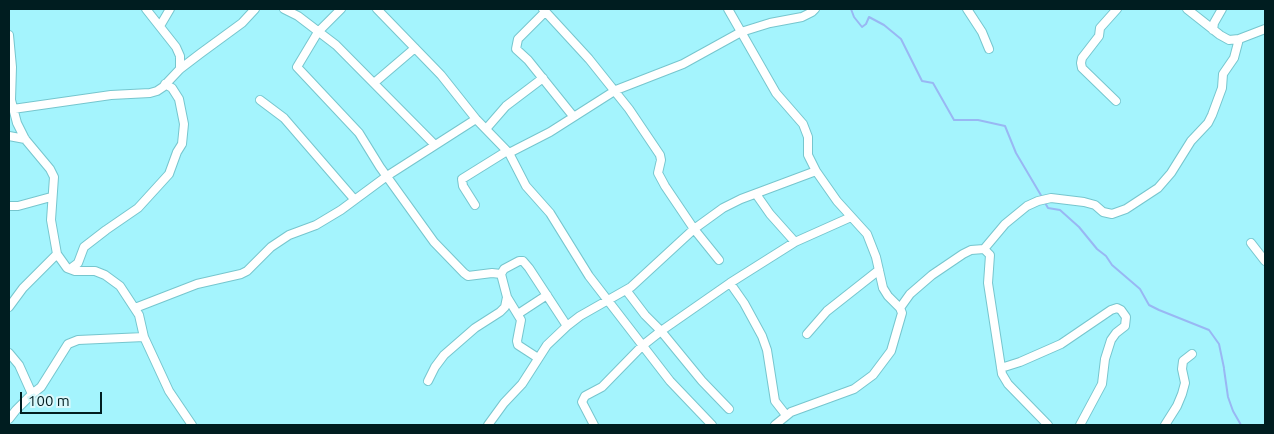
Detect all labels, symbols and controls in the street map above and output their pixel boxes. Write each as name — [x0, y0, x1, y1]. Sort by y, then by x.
scale bar — [22, 382, 105, 414]
text: 100 m — [28, 392, 70, 409]

